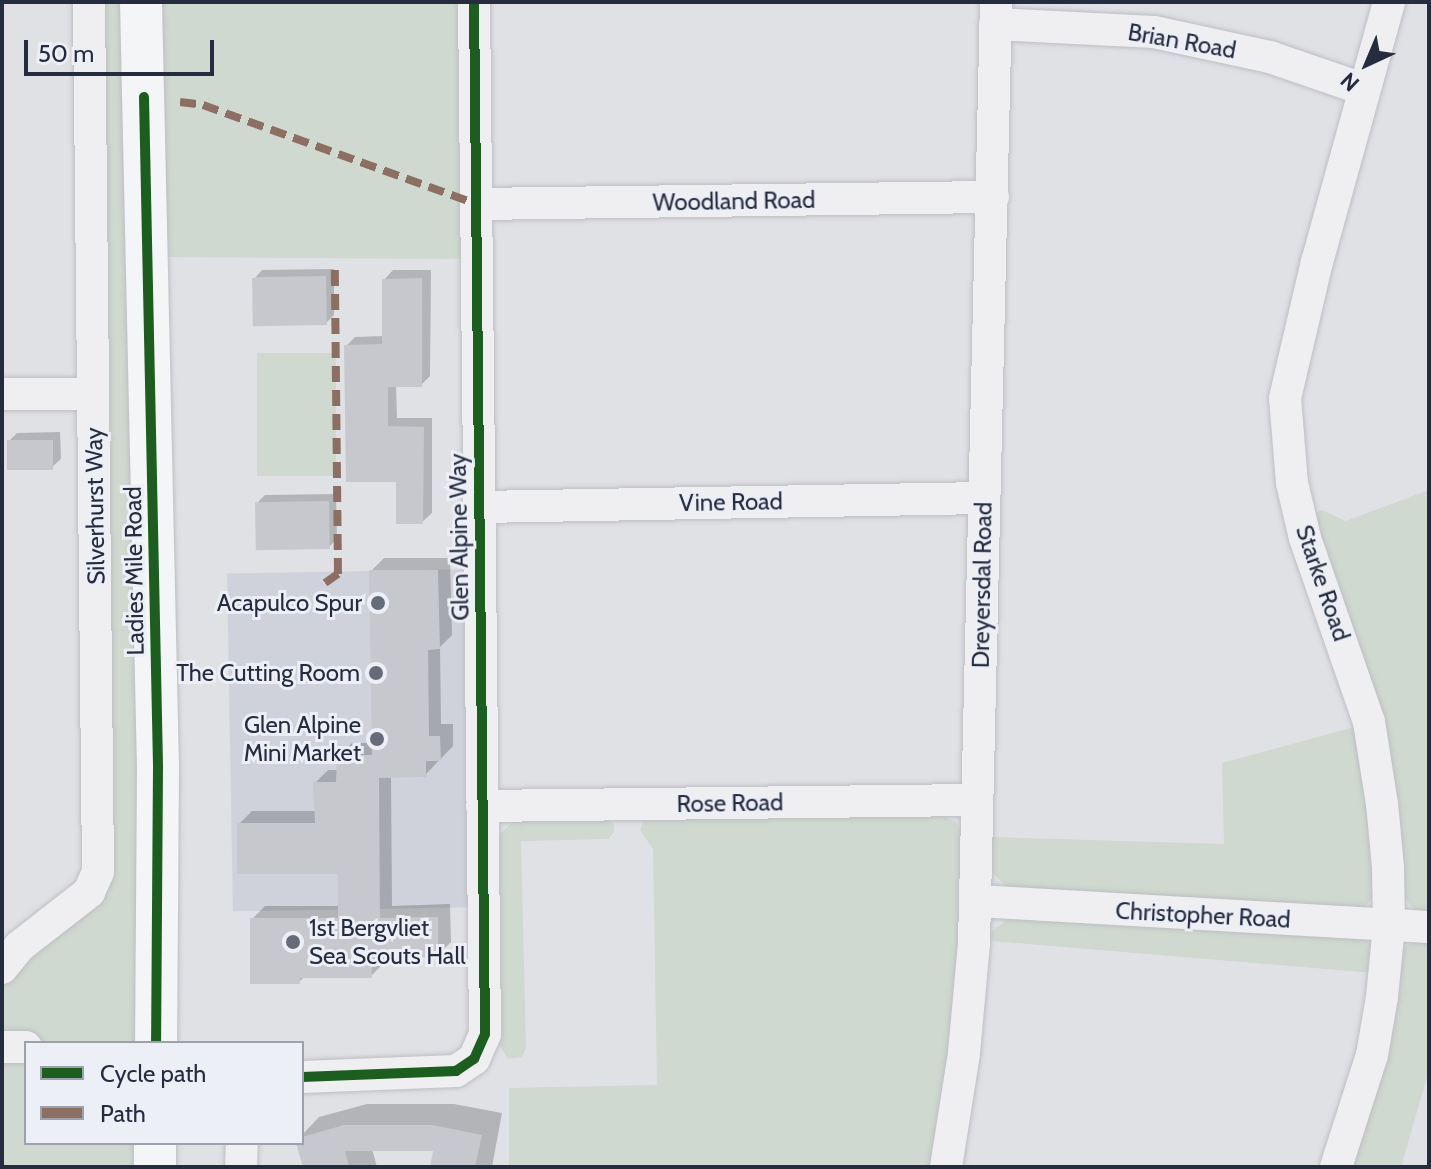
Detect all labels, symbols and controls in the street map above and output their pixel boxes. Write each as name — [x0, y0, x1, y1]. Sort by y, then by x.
street label: Brian Road — [1126, 17, 1238, 65]
scale bar — [28, 24, 218, 74]
north arrow — [1327, 24, 1407, 104]
text: 50 m — [38, 39, 94, 68]
text: N — [1335, 67, 1365, 97]
street label: Woodland Road — [652, 185, 816, 217]
street label: Silverhurst Way — [79, 427, 111, 585]
street label: Glen Alpine Way — [443, 453, 475, 621]
street label: Ladies Mile Road — [118, 486, 150, 656]
street label: Vine Road — [679, 487, 783, 517]
street label: Dreyersdal Road — [966, 502, 998, 668]
street label: Starke Road — [1290, 521, 1356, 645]
place label: Acapulco Spur — [217, 589, 362, 617]
marker: Acapulco Spur — [369, 594, 387, 612]
place label: The Cutting Room — [176, 659, 360, 687]
marker: The Cutting Room — [367, 664, 385, 682]
place label: Glen Alpine Mini Market — [244, 711, 361, 767]
marker: Glen Alpine Mini Market — [368, 730, 386, 748]
street label: Rose Road — [676, 788, 784, 818]
street label: Christopher Road — [1115, 896, 1291, 934]
place label: 1st Bergvliet Sea Scouts Hall — [309, 914, 466, 970]
marker: 1st Bergvliet Sea Scouts Hall — [284, 933, 302, 951]
legend — [24, 1041, 304, 1145]
text: Cycle path — [100, 1059, 206, 1088]
text: Path — [100, 1099, 146, 1128]

